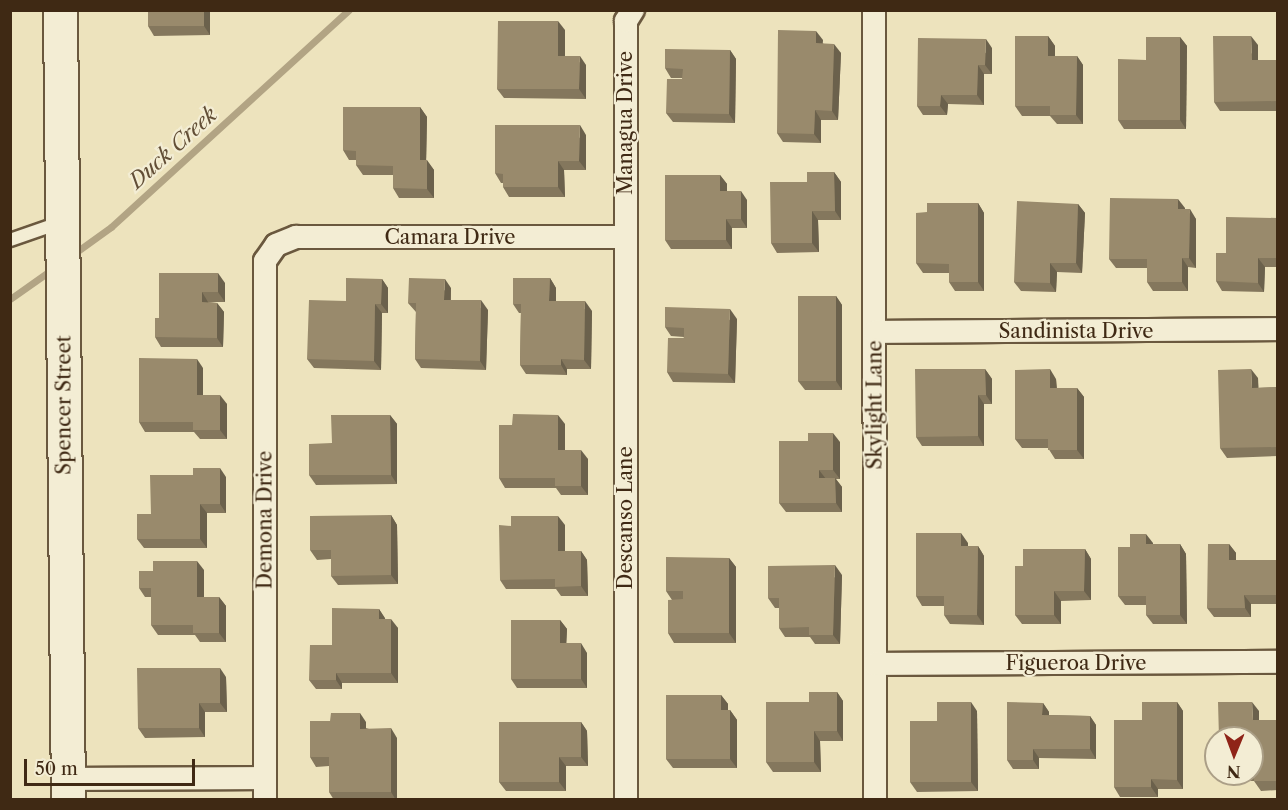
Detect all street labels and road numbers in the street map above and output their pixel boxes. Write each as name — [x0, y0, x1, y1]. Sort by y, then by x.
street label: Managua Drive — [613, 51, 637, 195]
street label: Camara Drive — [384, 225, 516, 249]
street label: Sandinista Drive — [998, 319, 1154, 343]
street label: Spencer Street — [52, 335, 76, 475]
street label: Skylight Lane — [863, 340, 887, 470]
street label: Descanso Lane — [613, 446, 637, 590]
street label: Demona Drive — [253, 451, 277, 589]
street label: Figueroa Drive — [1005, 651, 1147, 675]

